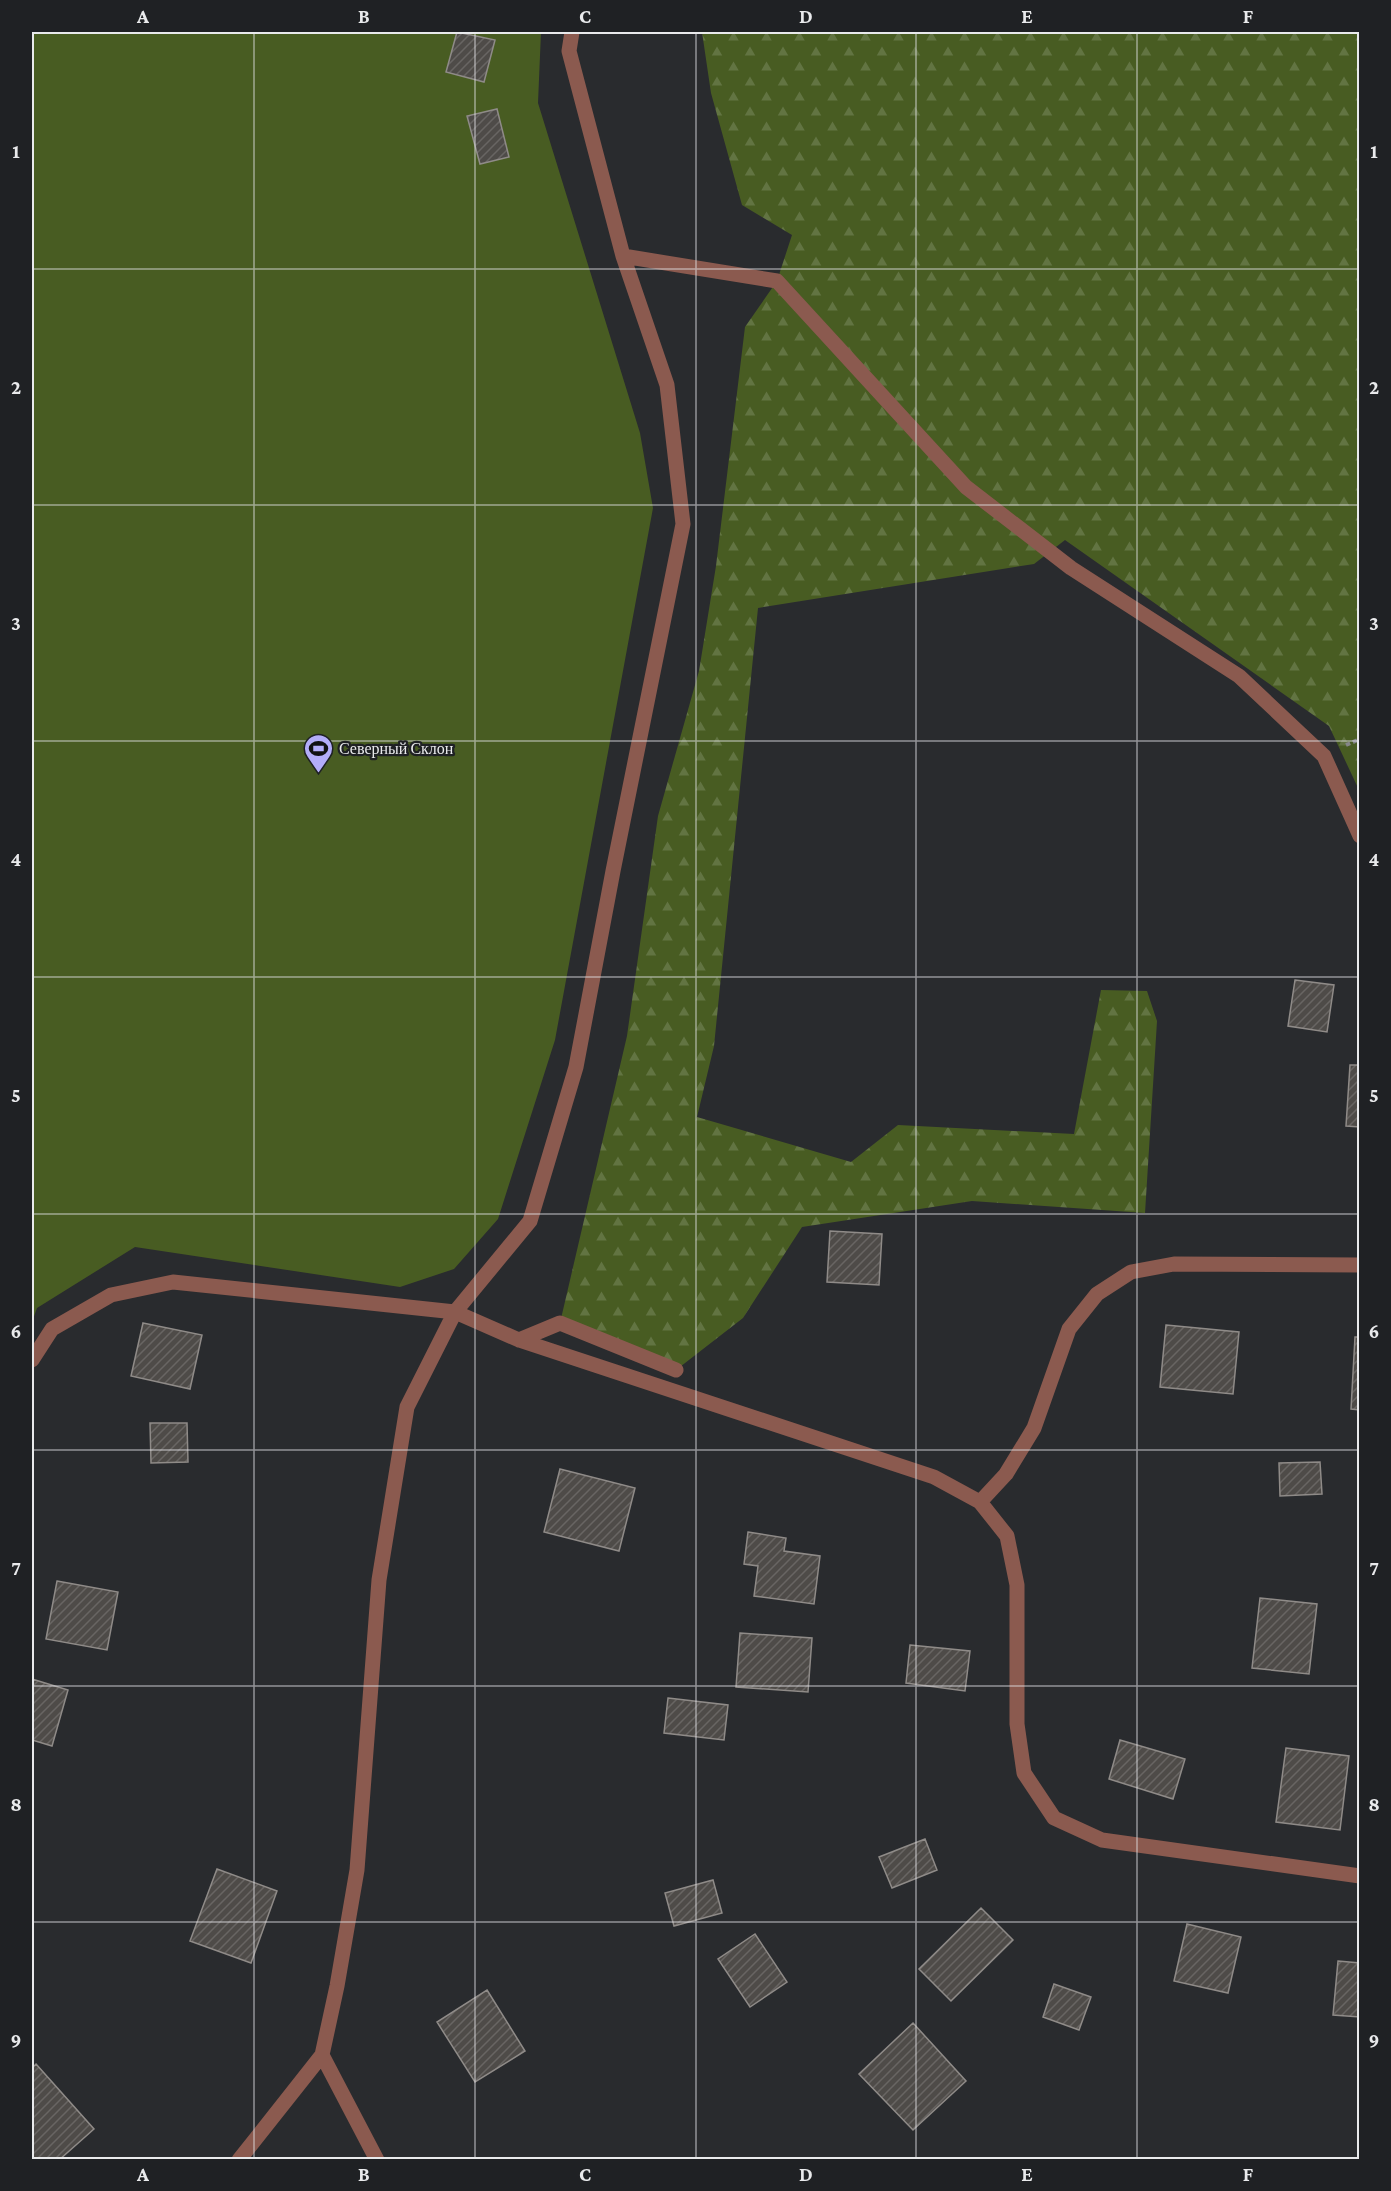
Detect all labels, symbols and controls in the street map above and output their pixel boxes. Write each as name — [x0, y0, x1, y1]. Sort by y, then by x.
text: A — [136, 5, 150, 27]
text: B — [358, 5, 370, 27]
text: C — [579, 5, 591, 27]
text: D — [799, 5, 813, 27]
text: E — [1021, 5, 1033, 27]
text: F — [1243, 5, 1254, 27]
text: 1 — [12, 140, 20, 162]
text: 1 — [1370, 140, 1378, 162]
text: 2 — [11, 376, 21, 398]
text: 2 — [1369, 376, 1379, 398]
text: 3 — [11, 612, 21, 634]
text: 3 — [1369, 612, 1379, 634]
sports icon: Северный Склон — [302, 732, 334, 774]
place label: Северный Склон — [339, 740, 454, 758]
text: 4 — [11, 848, 22, 870]
text: 4 — [1369, 848, 1380, 870]
text: 5 — [11, 1084, 21, 1106]
text: 5 — [1369, 1084, 1379, 1106]
text: 6 — [11, 1320, 21, 1342]
text: 6 — [1369, 1320, 1379, 1342]
text: 7 — [11, 1557, 21, 1579]
text: 7 — [1369, 1557, 1379, 1579]
text: 8 — [10, 1793, 22, 1815]
text: 8 — [1368, 1793, 1380, 1815]
text: 9 — [11, 2029, 21, 2051]
text: 9 — [1369, 2029, 1379, 2051]
text: A — [136, 2163, 150, 2185]
text: B — [358, 2163, 370, 2185]
text: C — [579, 2163, 591, 2185]
text: D — [799, 2163, 813, 2185]
text: E — [1021, 2163, 1033, 2185]
text: F — [1243, 2163, 1254, 2185]

